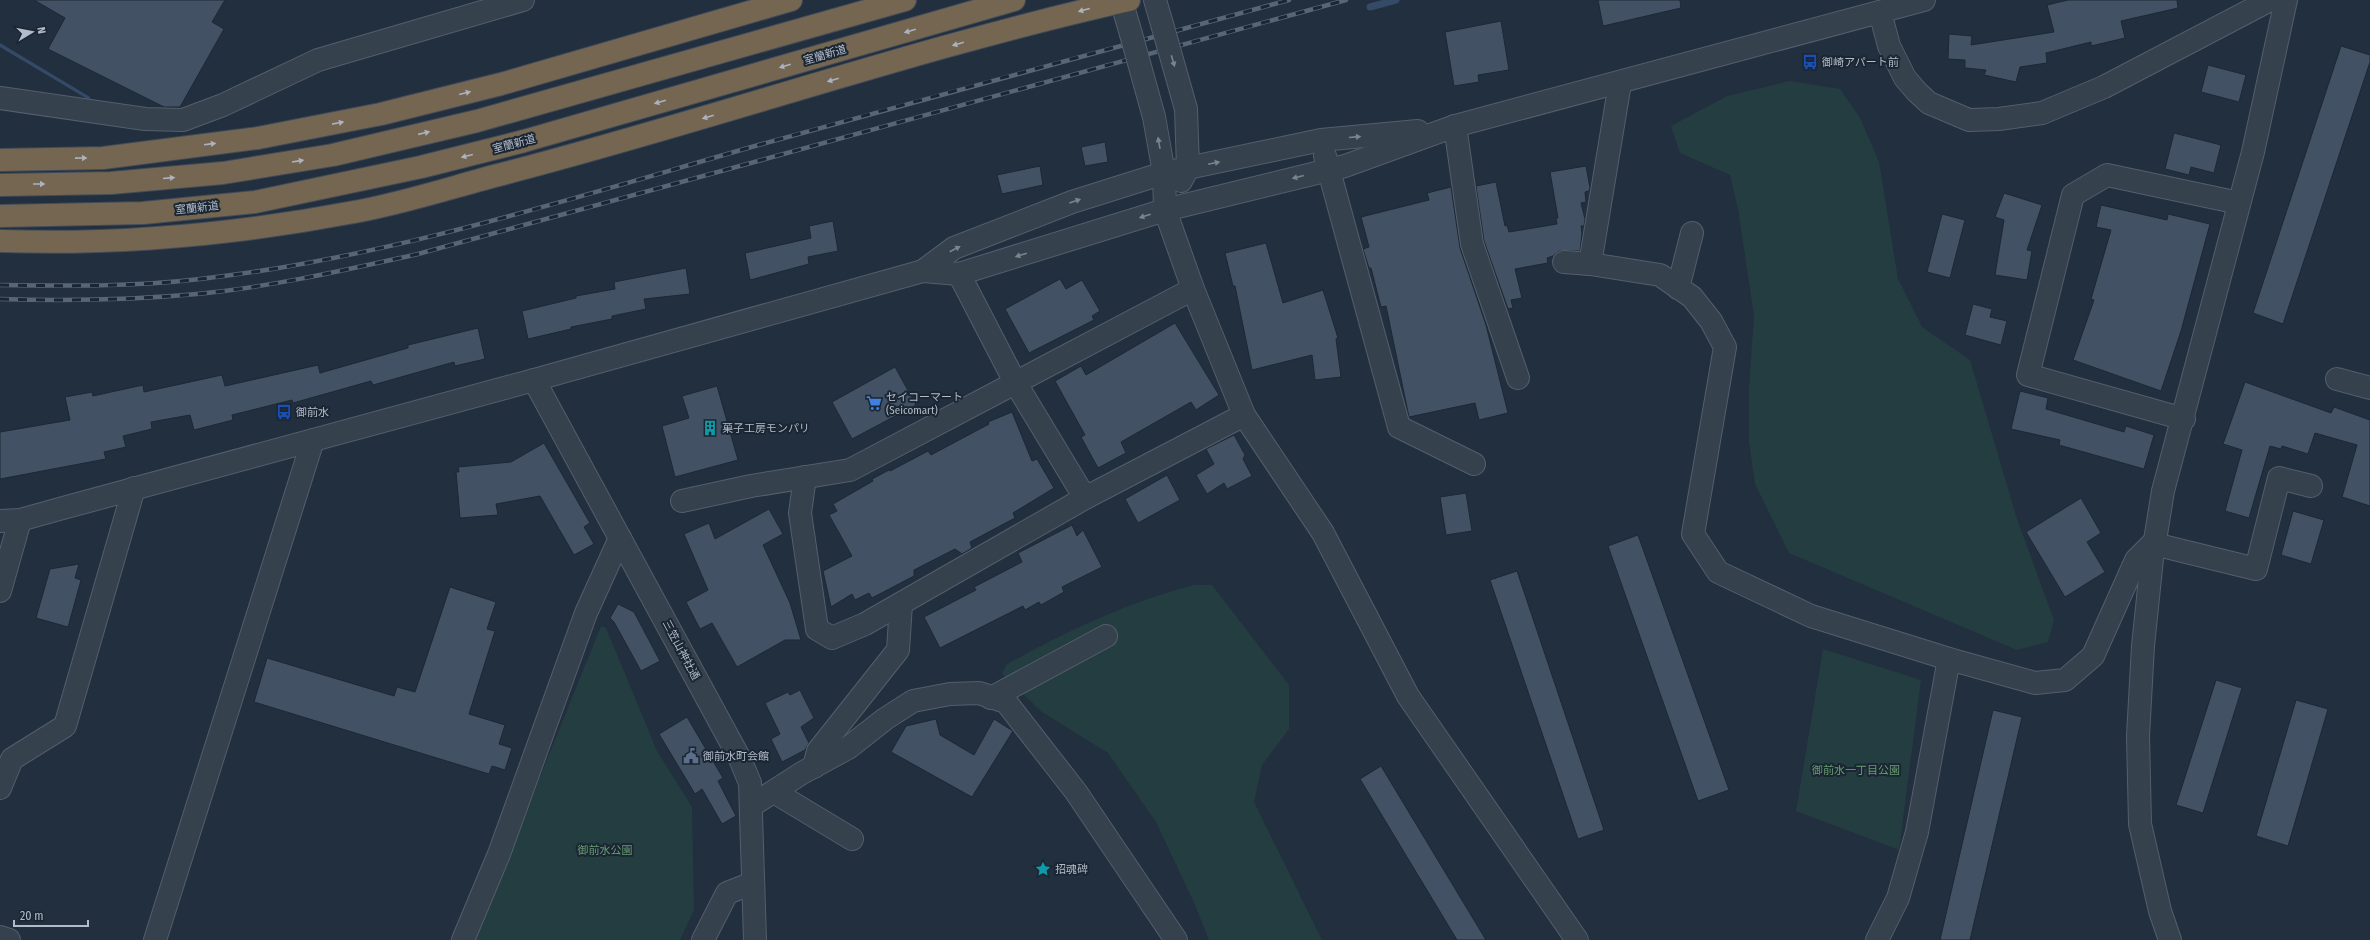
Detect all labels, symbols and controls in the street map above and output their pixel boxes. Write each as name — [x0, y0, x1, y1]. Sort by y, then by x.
one-way arrow — [1077, 7, 1089, 13]
north arrow — [12, 12, 52, 52]
text: N — [34, 26, 48, 35]
one-way arrow — [904, 28, 916, 34]
one-way arrow — [952, 41, 964, 47]
street label: 室蘭新道 — [802, 43, 848, 67]
bus stop icon: 御崎アパート前 — [1801, 53, 1819, 71]
one-way arrow — [1170, 55, 1176, 68]
place label: 御崎アパート前 — [1821, 56, 1899, 69]
one-way arrow — [778, 63, 790, 69]
one-way arrow — [827, 77, 839, 83]
one-way arrow — [459, 90, 471, 96]
one-way arrow — [654, 99, 666, 105]
one-way arrow — [702, 114, 714, 120]
one-way arrow — [332, 119, 344, 125]
one-way arrow — [419, 130, 431, 136]
street label: 室蘭新道 — [491, 132, 537, 156]
one-way arrow — [1349, 134, 1361, 141]
one-way arrow — [1155, 137, 1161, 149]
one-way arrow — [204, 141, 216, 147]
one-way arrow — [461, 153, 473, 159]
one-way arrow — [75, 155, 88, 161]
one-way arrow — [291, 158, 304, 164]
one-way arrow — [1208, 159, 1220, 165]
one-way arrow — [163, 174, 175, 181]
one-way arrow — [1292, 175, 1305, 181]
one-way arrow — [33, 181, 45, 188]
one-way arrow — [1070, 198, 1082, 204]
street label: 室蘭新道 — [174, 199, 220, 217]
one-way arrow — [1139, 213, 1151, 219]
one-way arrow — [949, 246, 960, 252]
one-way arrow — [1015, 252, 1027, 258]
place label: セイコーマート (Seicomart) — [886, 391, 963, 417]
supermarket icon: セイコーマート (Seicomart) — [865, 394, 883, 412]
bus stop icon: 御前水 — [275, 403, 293, 421]
place label: 御前水 — [295, 406, 329, 419]
building icon: 菓子工房モンパリ — [701, 419, 719, 437]
place label: 菓子工房モンパリ — [722, 422, 810, 435]
street label: 三笠山神社通 — [660, 618, 702, 682]
public building icon: 御前水町会館 — [682, 747, 700, 765]
place label: 御前水町会館 — [702, 750, 769, 763]
park label: 御前水一丁目公園 — [1811, 764, 1900, 777]
park label: 御前水公園 — [577, 844, 633, 857]
place icon: 招魂碑 — [1034, 860, 1052, 878]
place label: 招魂碑 — [1055, 863, 1088, 876]
scale bar — [14, 902, 88, 928]
text: 20 m — [20, 909, 44, 923]

